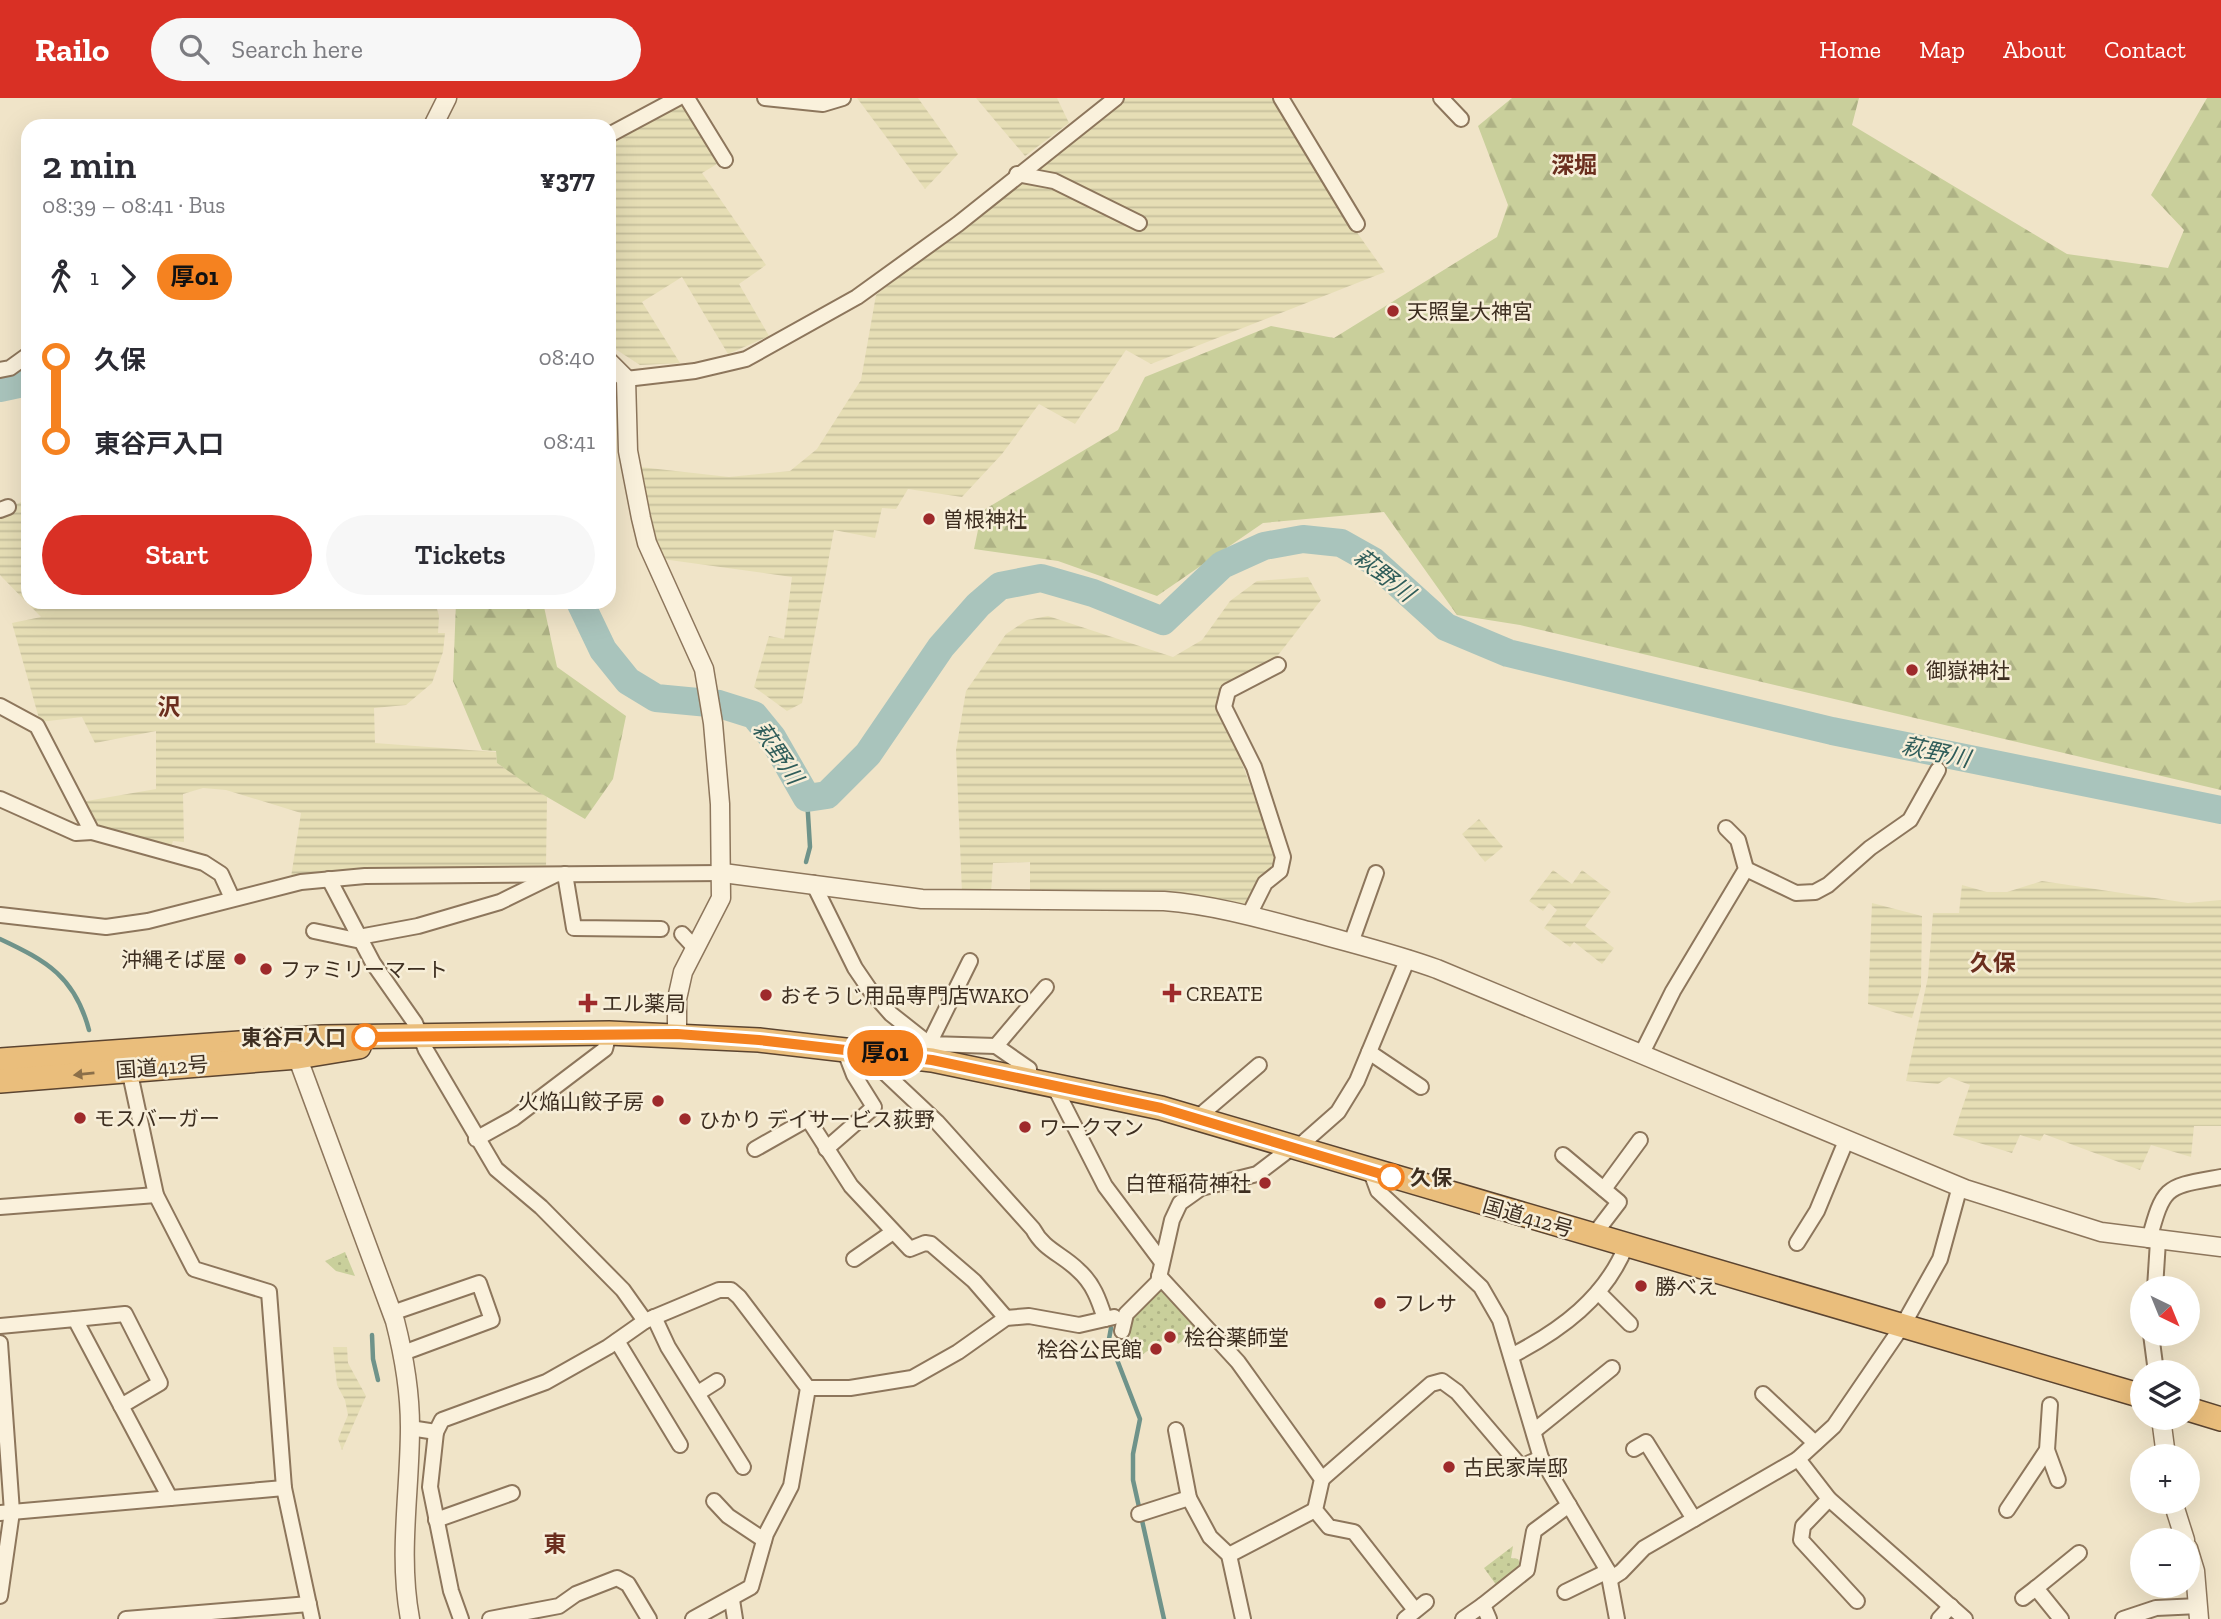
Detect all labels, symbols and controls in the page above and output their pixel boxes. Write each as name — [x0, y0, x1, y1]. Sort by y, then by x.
search box — [151, 18, 641, 81]
text: Railo — [35, 30, 109, 69]
icon: search — [175, 30, 213, 68]
text: Search here — [231, 33, 363, 65]
text: Home — [1819, 35, 1881, 64]
text: Map — [1919, 35, 1965, 64]
text: About — [2003, 35, 2066, 64]
text: Contact — [2104, 35, 2186, 64]
text: 2 min — [42, 142, 136, 188]
district label: 深堀 — [1551, 151, 1597, 179]
text: ¥377 — [540, 163, 595, 195]
text: 08:39 – 08:41 · Bus — [42, 191, 225, 219]
icon: walk — [42, 258, 80, 296]
icon: forward — [109, 258, 147, 296]
text: 厚01 — [171, 262, 218, 291]
text: 1 — [90, 263, 99, 291]
place label: 天照皇大神宮 — [1407, 299, 1533, 324]
marker: 天照皇大神宮 — [1385, 303, 1401, 319]
text: 08:40 — [539, 343, 595, 371]
text: 久保 — [94, 344, 146, 376]
text: 08:41 — [543, 427, 595, 455]
text: 東谷戸入口 — [94, 428, 224, 460]
place label: 曽根神社 — [943, 507, 1027, 532]
marker: 曽根神社 — [921, 511, 937, 527]
button: Start — [42, 515, 312, 595]
button: Tickets — [326, 515, 595, 595]
water label: 萩野川 — [1348, 543, 1422, 609]
place label: 御嶽神社 — [1926, 658, 2010, 683]
marker: 御嶽神社 — [1904, 662, 1920, 678]
district label: 沢 — [158, 693, 181, 721]
water label: 萩野川 — [747, 717, 811, 792]
water label: 萩野川 — [1899, 731, 1976, 773]
place label: 沖縄そば屋 — [121, 947, 226, 972]
district label: 久保 — [1970, 949, 2016, 977]
marker: 沖縄そば屋 — [232, 951, 248, 967]
place label: ファミリーマート — [280, 957, 448, 982]
marker: ファミリーマート — [258, 961, 274, 977]
place label: CREATE — [1186, 981, 1263, 1006]
place label: おそうじ用品専門店WAKO — [780, 983, 1029, 1008]
marker: CREATE — [1164, 985, 1180, 1001]
marker: おそうじ用品専門店WAKO — [758, 987, 774, 1003]
place label: エル薬局 — [602, 991, 686, 1016]
marker: エル薬局 — [580, 995, 596, 1011]
marker: 東谷戸入口 — [352, 1024, 378, 1050]
place label: 東谷戸入口 — [241, 1025, 346, 1050]
line badge: 厚01 — [845, 1030, 925, 1076]
text: 厚01 — [861, 1038, 909, 1067]
street label: 国道412号 — [115, 1051, 209, 1083]
one-way arrow — [72, 1069, 94, 1080]
place label: 火焔山餃子房 — [518, 1089, 644, 1114]
marker: 火焔山餃子房 — [650, 1093, 666, 1109]
place label: モスバーガー — [94, 1106, 220, 1131]
place label: ひかり デイサービス荻野 — [699, 1107, 935, 1132]
marker: モスバーガー — [72, 1110, 88, 1126]
marker: ひかり デイサービス荻野 — [677, 1111, 693, 1127]
place label: ワークマン — [1039, 1115, 1144, 1140]
marker: ワークマン — [1017, 1119, 1033, 1135]
marker: 久保 — [1378, 1164, 1404, 1190]
place label: 久保 — [1410, 1165, 1453, 1190]
place label: 白笹稲荷神社 — [1125, 1171, 1251, 1196]
marker: 白笹稲荷神社 — [1257, 1175, 1273, 1191]
street label: 国道412号 — [1480, 1192, 1576, 1242]
place label: 勝べえ — [1655, 1274, 1718, 1299]
north arrow — [2130, 1276, 2200, 1346]
map controls — [2130, 1276, 2200, 1598]
marker: 勝べえ — [1633, 1278, 1649, 1294]
place label: フレサ — [1394, 1291, 1457, 1316]
marker: フレサ — [1372, 1295, 1388, 1311]
place label: 桧谷薬師堂 — [1184, 1325, 1289, 1350]
marker: 桧谷薬師堂 — [1162, 1329, 1178, 1345]
place label: 桧谷公民館 — [1037, 1337, 1142, 1362]
marker: 桧谷公民館 — [1148, 1341, 1164, 1357]
button: layers — [2130, 1360, 2200, 1430]
button: + — [2130, 1444, 2200, 1514]
place label: 古民家岸邸 — [1463, 1455, 1568, 1480]
marker: 古民家岸邸 — [1441, 1459, 1457, 1475]
button: − — [2130, 1528, 2200, 1598]
district label: 東 — [544, 1530, 567, 1558]

